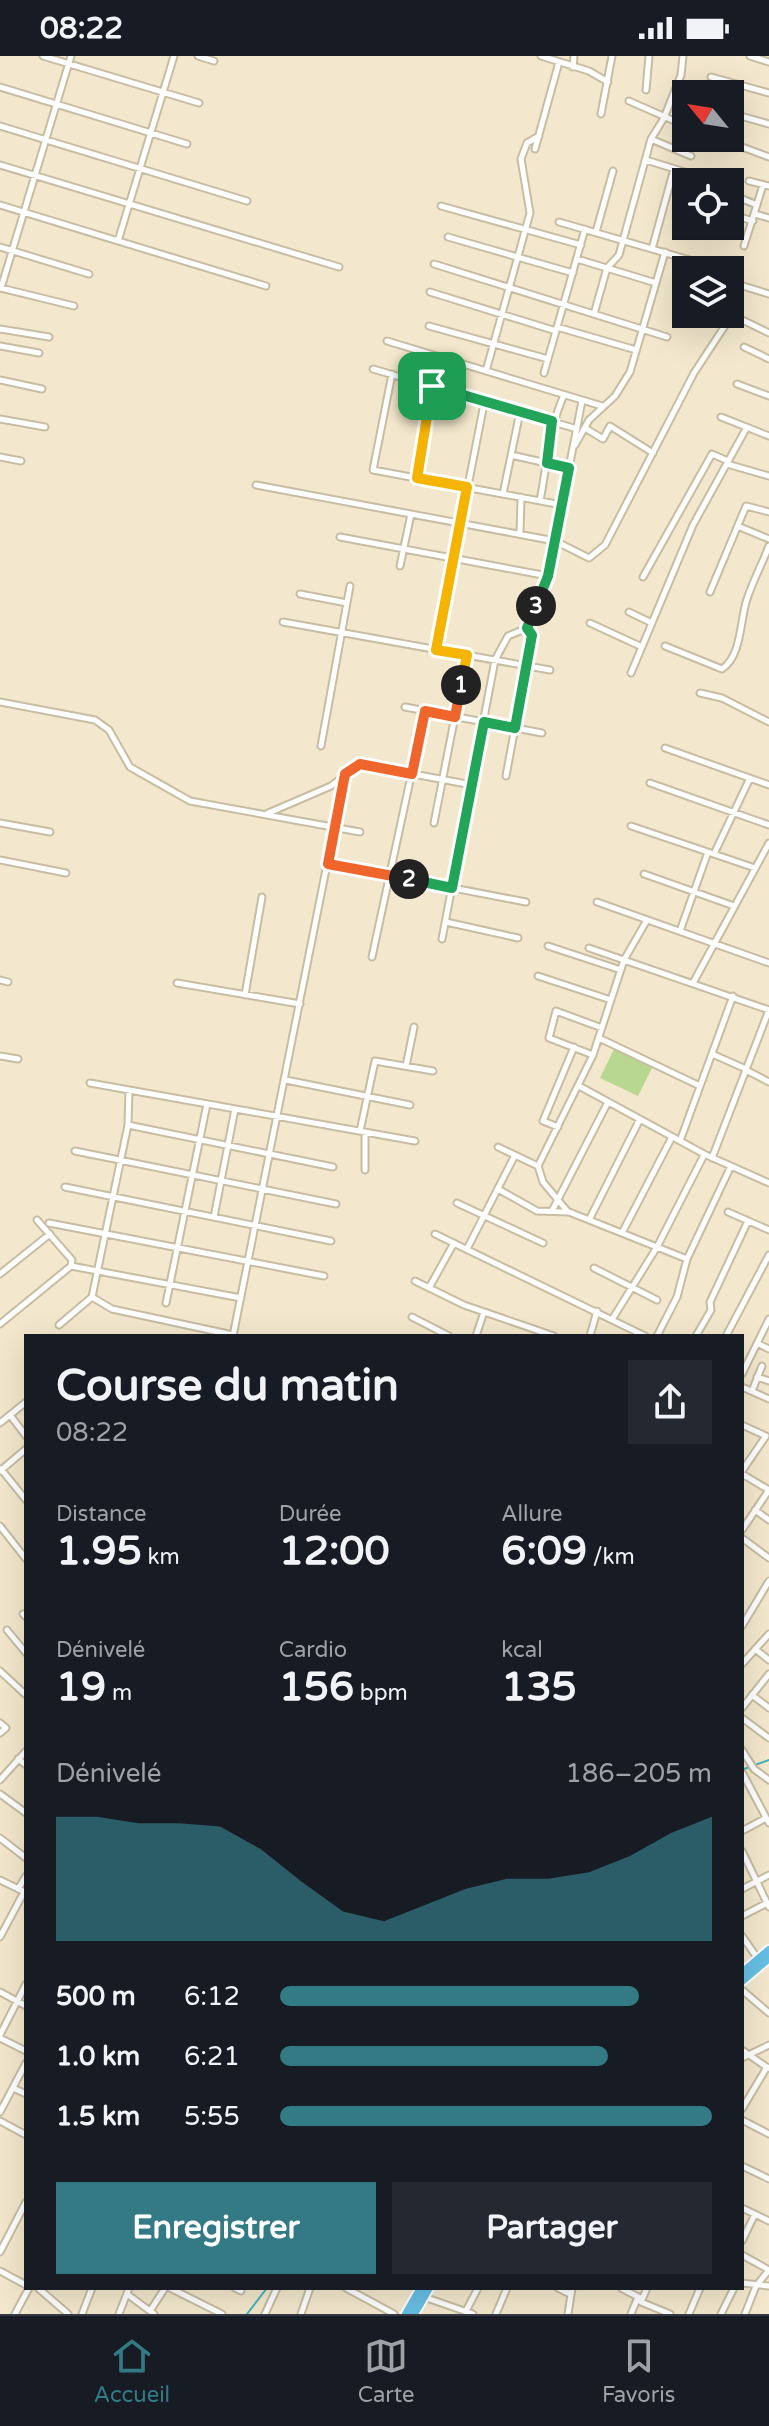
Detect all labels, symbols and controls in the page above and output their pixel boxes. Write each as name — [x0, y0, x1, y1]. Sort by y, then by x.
text: 08:22 — [40, 10, 123, 47]
north arrow — [672, 80, 744, 152]
map controls — [672, 80, 744, 328]
button: locate — [672, 168, 744, 240]
button: layers — [672, 256, 744, 328]
pin — [398, 352, 466, 420]
icon: arrive — [410, 364, 454, 408]
pin: 3 — [516, 586, 556, 626]
text: 3 — [529, 593, 543, 619]
pin: 1 — [441, 665, 481, 705]
text: 1 — [454, 672, 468, 698]
pin: 2 — [389, 859, 429, 899]
text: 2 — [402, 866, 416, 892]
text: Course du matin — [56, 1360, 399, 1413]
button: share — [628, 1360, 712, 1444]
text: 08:22 — [56, 1417, 128, 1448]
text: Distance — [56, 1501, 147, 1527]
text: Durée — [279, 1501, 341, 1527]
text: Allure — [501, 1501, 563, 1527]
text: 1.95 — [56, 1527, 142, 1575]
text: 12:00 — [279, 1527, 390, 1575]
text: 6:09 — [501, 1527, 587, 1575]
text: km — [142, 1544, 180, 1570]
text: /km — [587, 1544, 635, 1570]
text: Dénivelé — [56, 1637, 145, 1663]
text: Cardio — [279, 1637, 347, 1663]
text: kcal — [501, 1637, 543, 1663]
text: 19 — [56, 1663, 106, 1711]
text: 156 — [279, 1663, 354, 1711]
text: 135 — [501, 1663, 577, 1711]
text: m — [106, 1680, 132, 1706]
text: bpm — [354, 1680, 408, 1706]
text: Dénivelé — [56, 1758, 162, 1789]
text: 186–205 m — [566, 1758, 712, 1789]
text: 500 m — [56, 1981, 136, 2012]
text: 6:12 — [184, 1981, 240, 2012]
text: 1.0 km — [56, 2041, 140, 2072]
text: 6:21 — [184, 2041, 240, 2072]
text: 1.5 km — [56, 2101, 140, 2132]
text: 5:55 — [184, 2101, 240, 2132]
button: Enregistrer — [56, 2182, 376, 2274]
button: Partager — [392, 2182, 712, 2274]
tab: Accueil — [94, 2334, 170, 2408]
tab: Carte — [358, 2334, 414, 2408]
tab: Favoris — [602, 2334, 675, 2408]

